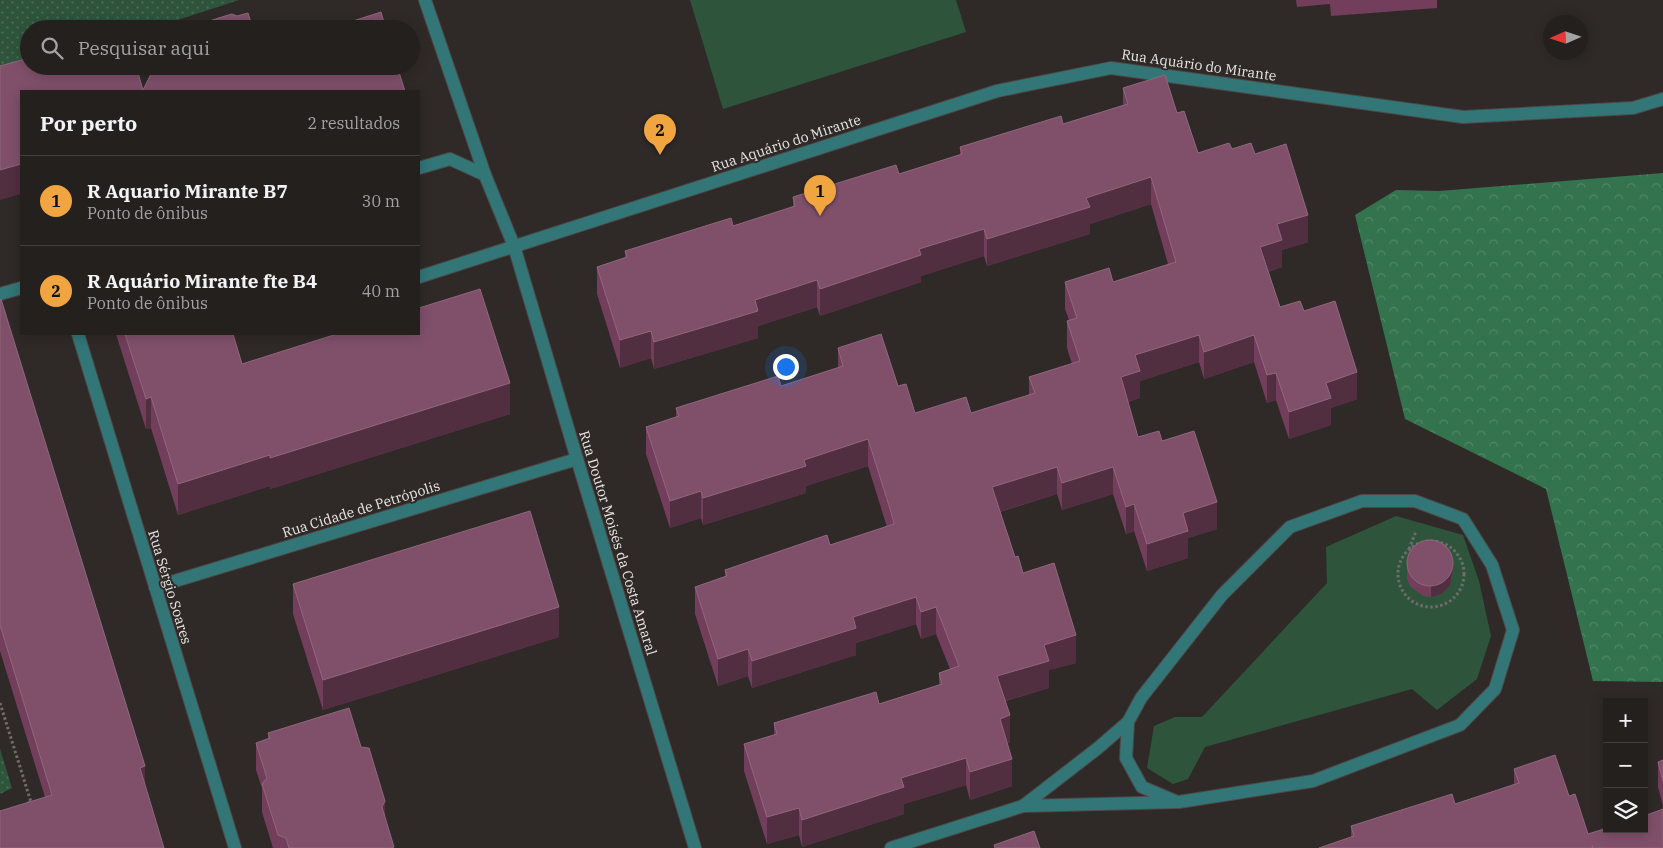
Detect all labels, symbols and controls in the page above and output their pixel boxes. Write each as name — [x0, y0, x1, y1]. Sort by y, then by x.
north arrow — [1543, 15, 1588, 60]
search box — [20, 20, 420, 75]
icon: search — [38, 34, 66, 62]
text: Pesquisar aqui — [78, 36, 210, 60]
street label: Rua Aquário do Mirante — [1120, 45, 1278, 85]
text: Por perto — [40, 109, 137, 137]
street label: Rua Aquário do Mirante — [709, 110, 863, 176]
text: 2 resultados — [308, 113, 400, 133]
pin: 2 — [644, 114, 676, 155]
pin: 1 — [804, 175, 836, 216]
text: R Aquario Mirante B7 — [87, 179, 288, 203]
text: 1 — [51, 191, 61, 211]
text: 30 m — [362, 191, 400, 211]
text: Ponto de ônibus — [87, 203, 208, 223]
text: R Aquário Mirante fte B4 — [87, 269, 317, 293]
text: 2 — [51, 281, 61, 301]
text: 40 m — [362, 281, 400, 301]
text: Ponto de ônibus — [87, 293, 208, 313]
your location — [773, 354, 799, 380]
street label: Rua Doutor Moisés da Costa Amaral — [575, 428, 661, 658]
street label: Rua Cidade de Petrópolis — [280, 476, 442, 542]
street label: Rua Sérgio Soares — [144, 528, 196, 646]
map controls — [1603, 698, 1648, 833]
button: + — [1603, 698, 1648, 743]
button: − — [1603, 743, 1648, 788]
button: layers — [1603, 788, 1648, 833]

